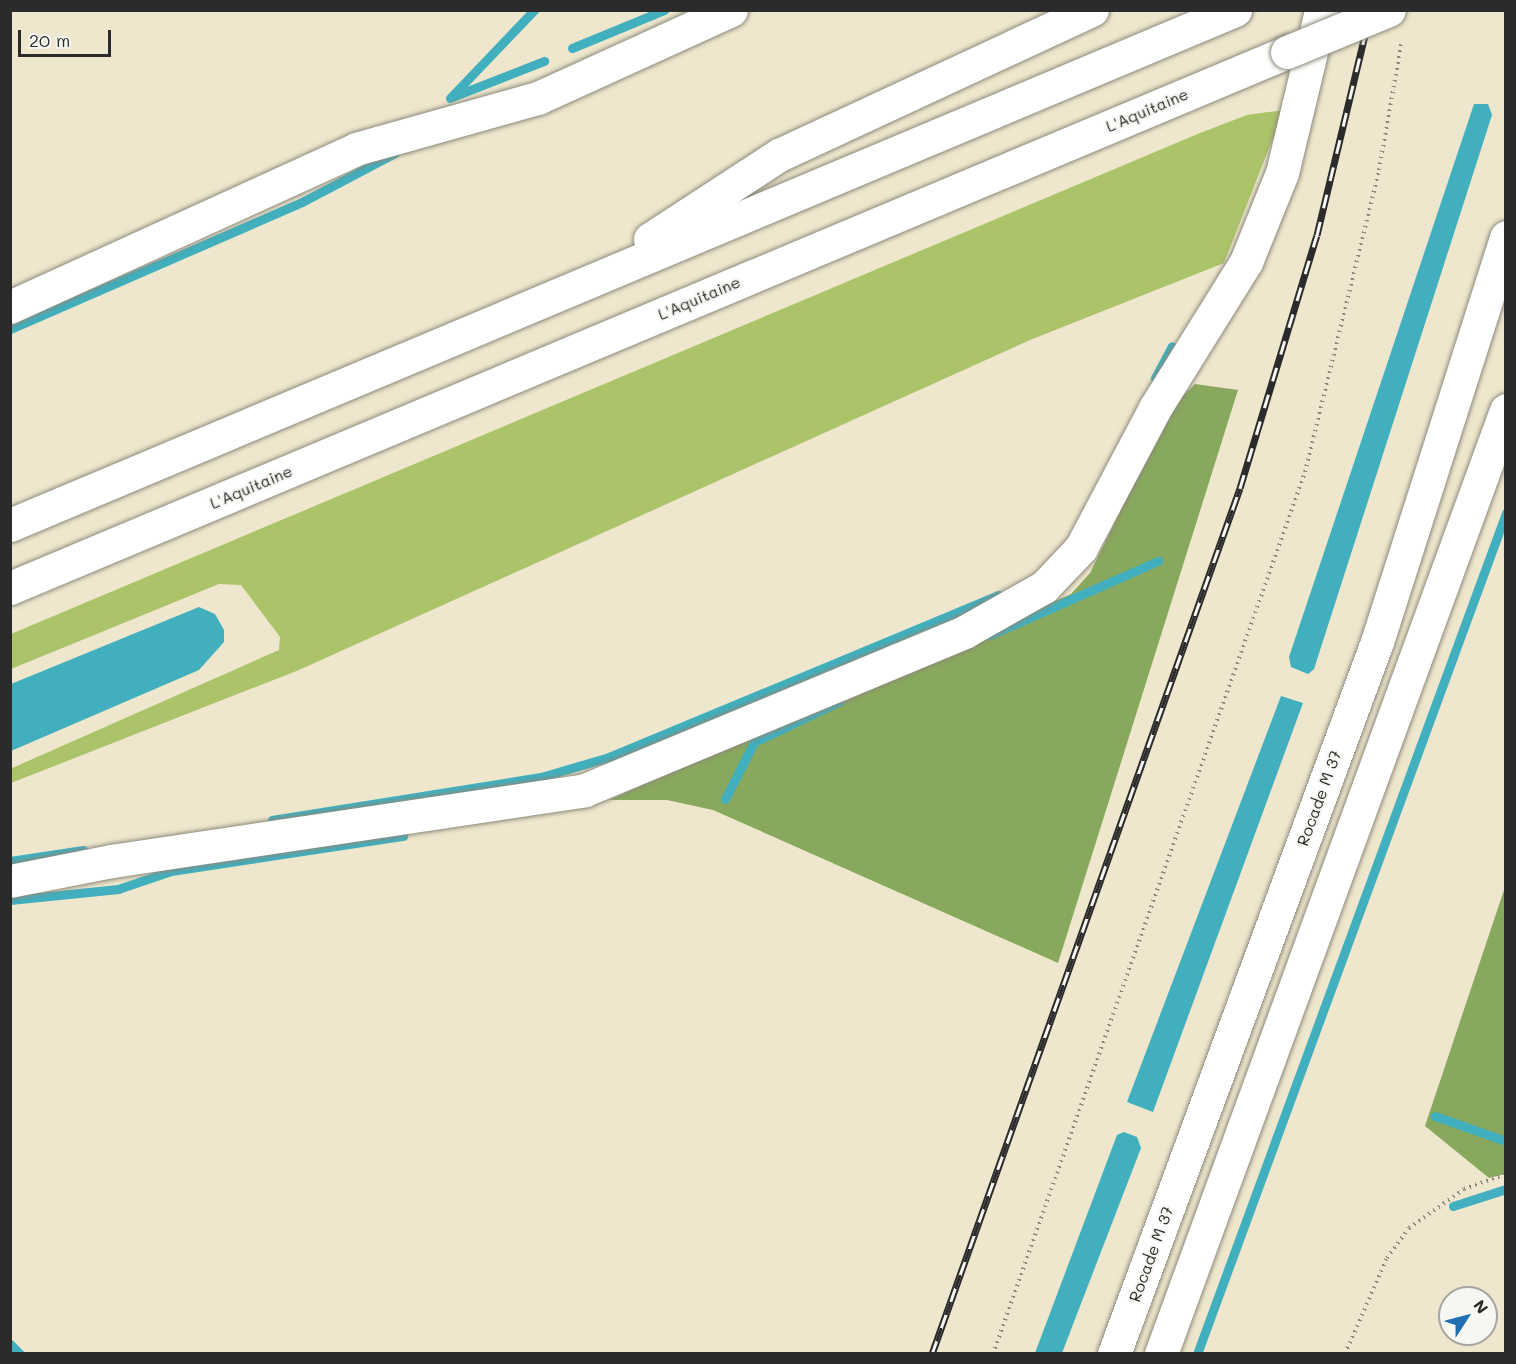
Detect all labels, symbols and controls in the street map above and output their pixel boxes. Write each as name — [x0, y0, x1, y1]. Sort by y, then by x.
scale bar — [21, 18, 114, 56]
text: 20 m — [29, 28, 70, 52]
street label: L'Aquitaine — [1103, 84, 1191, 136]
street label: L'Aquitaine — [655, 272, 743, 324]
street label: L'Aquitaine — [207, 461, 295, 513]
street label: Rocade M 37 — [1293, 748, 1345, 848]
street label: Rocade M 37 — [1125, 1204, 1177, 1304]
north arrow — [1438, 1286, 1498, 1346]
text: N — [1469, 1295, 1493, 1317]

